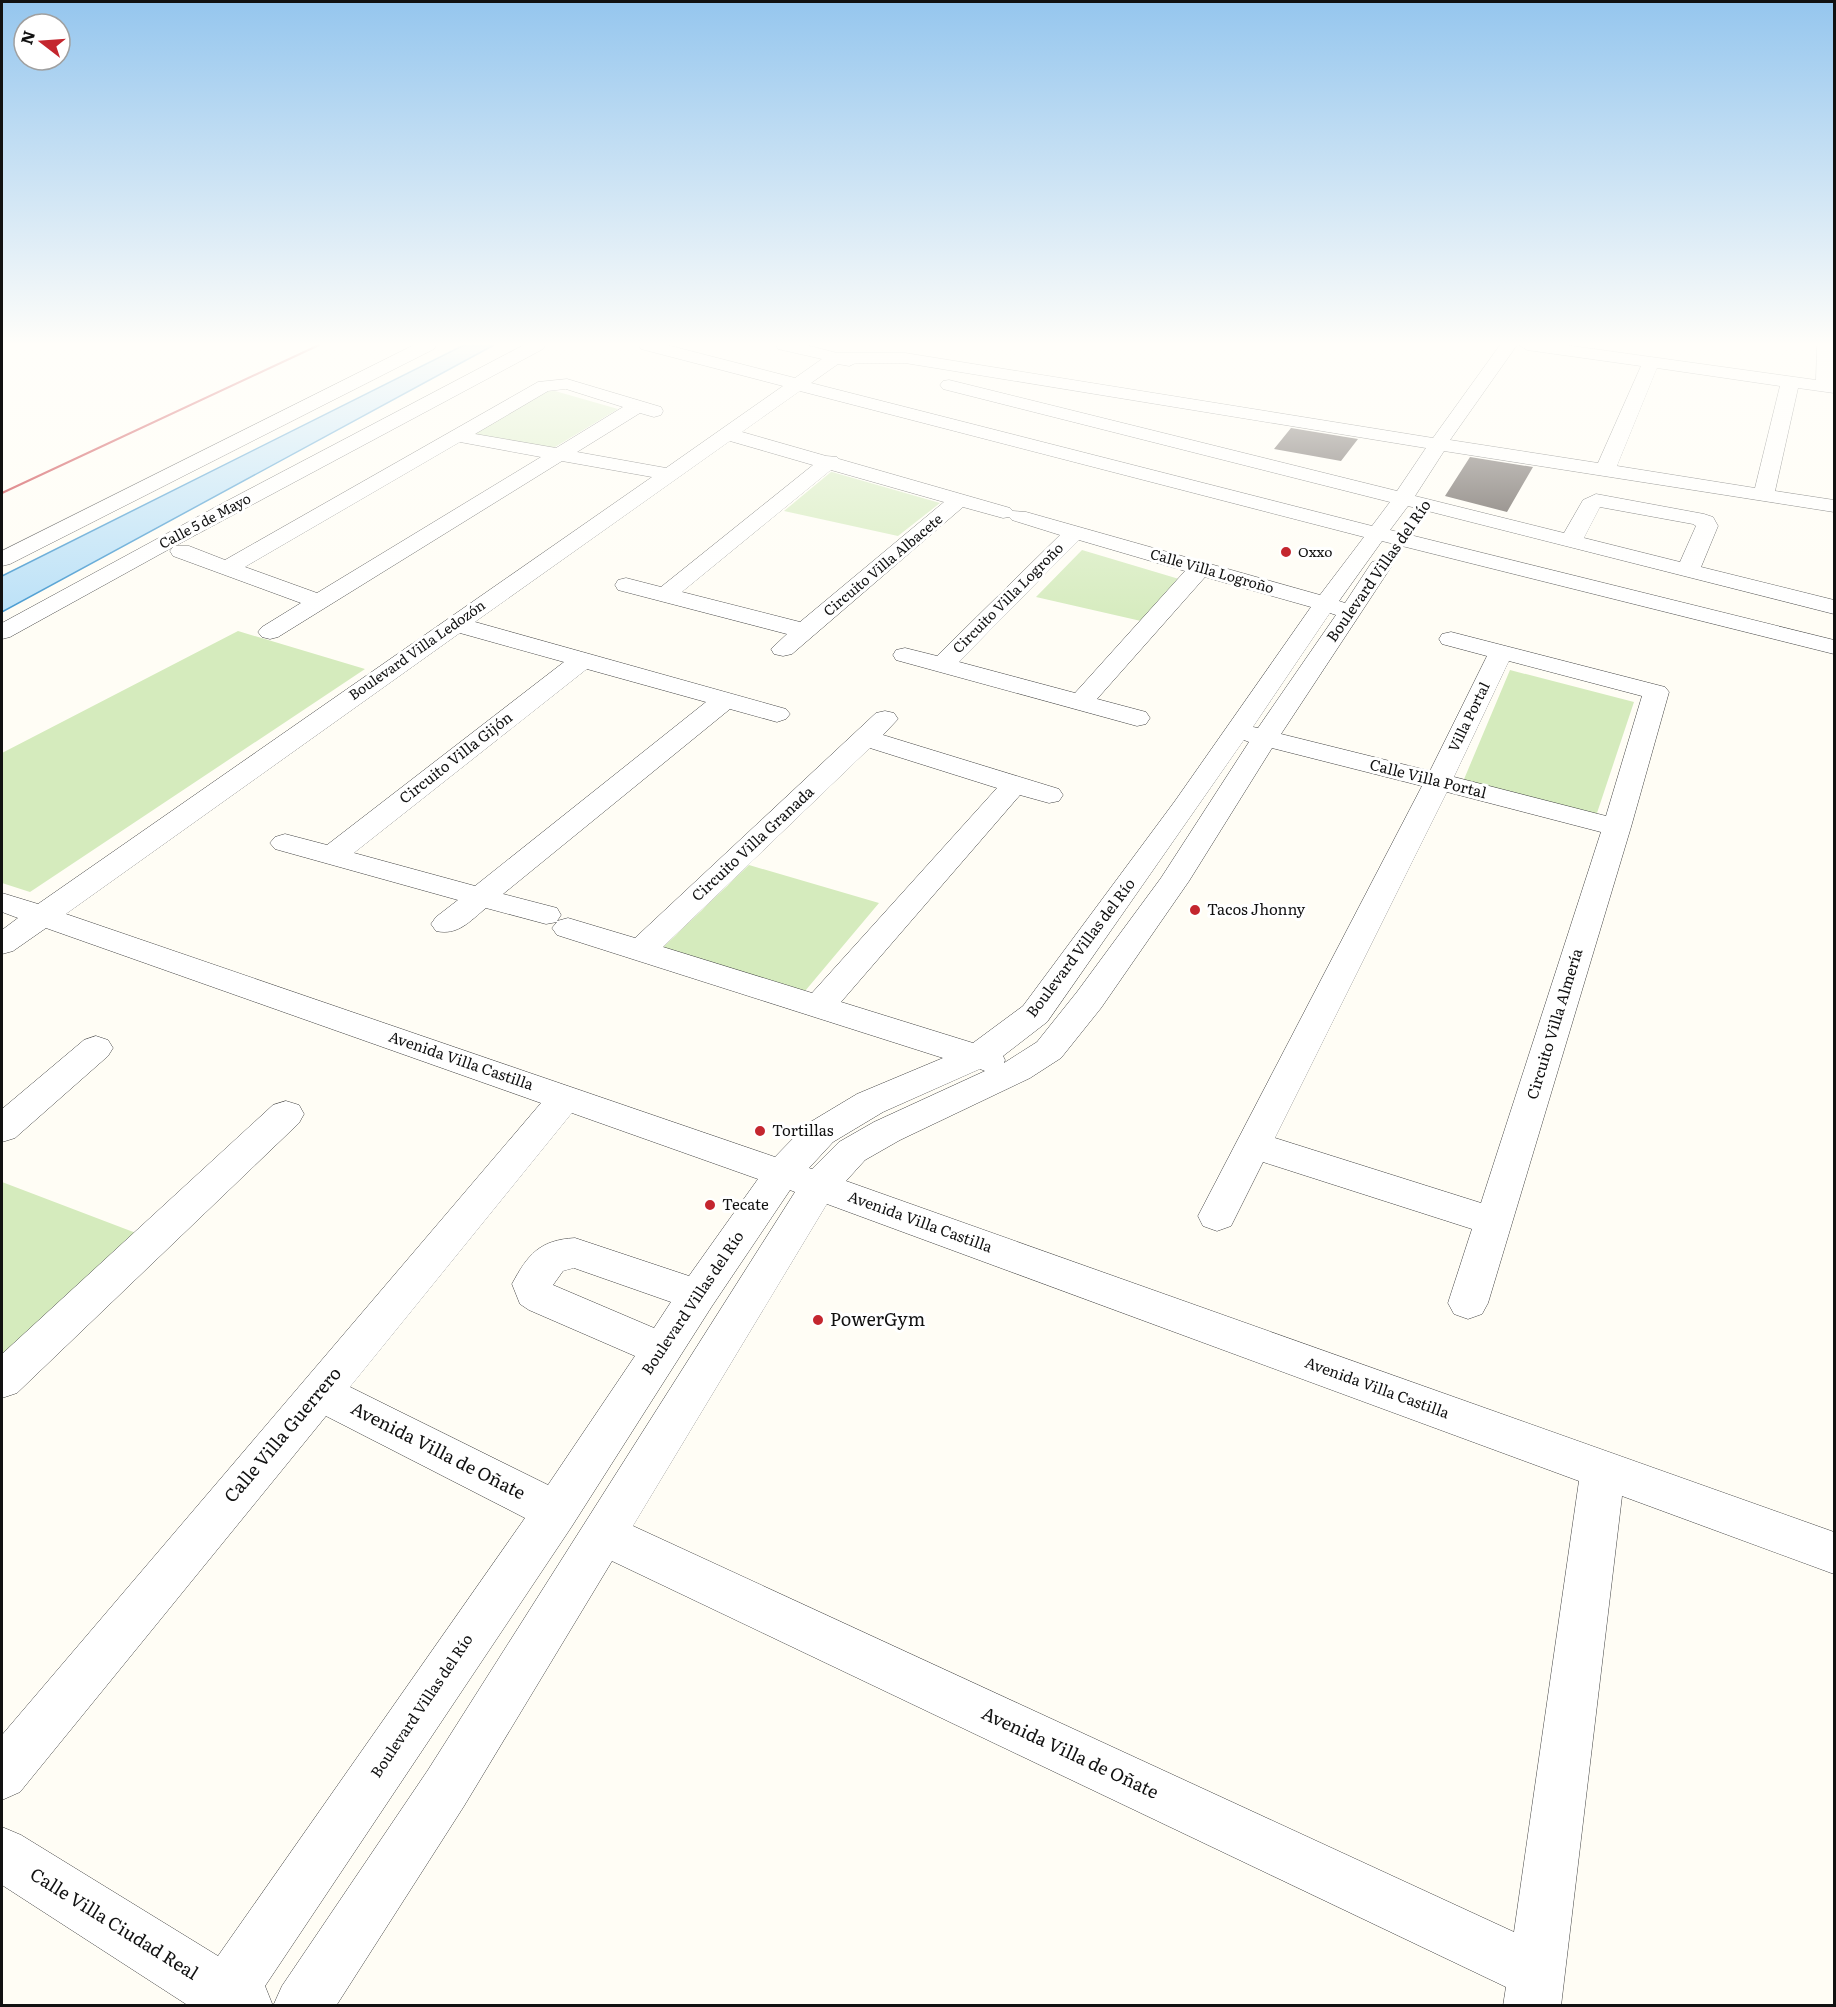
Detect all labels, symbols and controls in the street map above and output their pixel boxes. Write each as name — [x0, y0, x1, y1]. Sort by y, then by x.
north arrow — [12, 12, 72, 72]
text: N — [13, 27, 40, 47]
street label: Calle 5 de Mayo — [155, 487, 254, 553]
street label: Boulevard Villas del Río — [1320, 494, 1436, 646]
street label: Circuito Villa Albacete — [818, 508, 946, 620]
street label: Circuito Villa Logroño — [948, 538, 1067, 657]
place label: Oxxo — [1298, 541, 1333, 561]
street label: Calle Villa Logroño — [1148, 543, 1277, 597]
marker: Oxxo — [1279, 545, 1293, 559]
street label: Boulevard Villa Ledozón — [344, 594, 489, 704]
street label: Villa Portal — [1443, 678, 1494, 755]
street label: Circuito Villa Gijón — [394, 705, 517, 808]
street label: Calle Villa Portal — [1367, 752, 1489, 803]
street label: Circuito Villa Granada — [686, 779, 819, 906]
street label: Boulevard Villas del Río — [1020, 872, 1140, 1022]
place label: Tacos Jhonny — [1207, 897, 1305, 920]
marker: Tacos Jhonny — [1188, 903, 1202, 917]
street label: Circuito Villa Almería — [1520, 944, 1588, 1102]
street label: Avenida Villa Castilla — [386, 1024, 538, 1096]
place label: Tortillas — [772, 1118, 834, 1141]
marker: Tortillas — [753, 1124, 767, 1138]
street label: Avenida Villa Castilla — [845, 1184, 997, 1258]
place label: Tecate — [722, 1192, 769, 1215]
marker: Tecate — [703, 1198, 717, 1212]
street label: Boulevard Villas del Río — [635, 1225, 749, 1379]
place label: PowerGym — [830, 1305, 925, 1332]
marker: PowerGym — [811, 1313, 825, 1327]
street label: Avenida Villa Castilla — [1302, 1350, 1454, 1424]
street label: Calle Villa Guerrero — [217, 1360, 347, 1508]
street label: Avenida Villa de Oñate — [347, 1394, 531, 1505]
street label: Boulevard Villas del Río — [364, 1628, 478, 1782]
street label: Avenida Villa de Oñate — [978, 1699, 1164, 1805]
street label: Calle Villa Ciudad Real — [25, 1860, 204, 1986]

